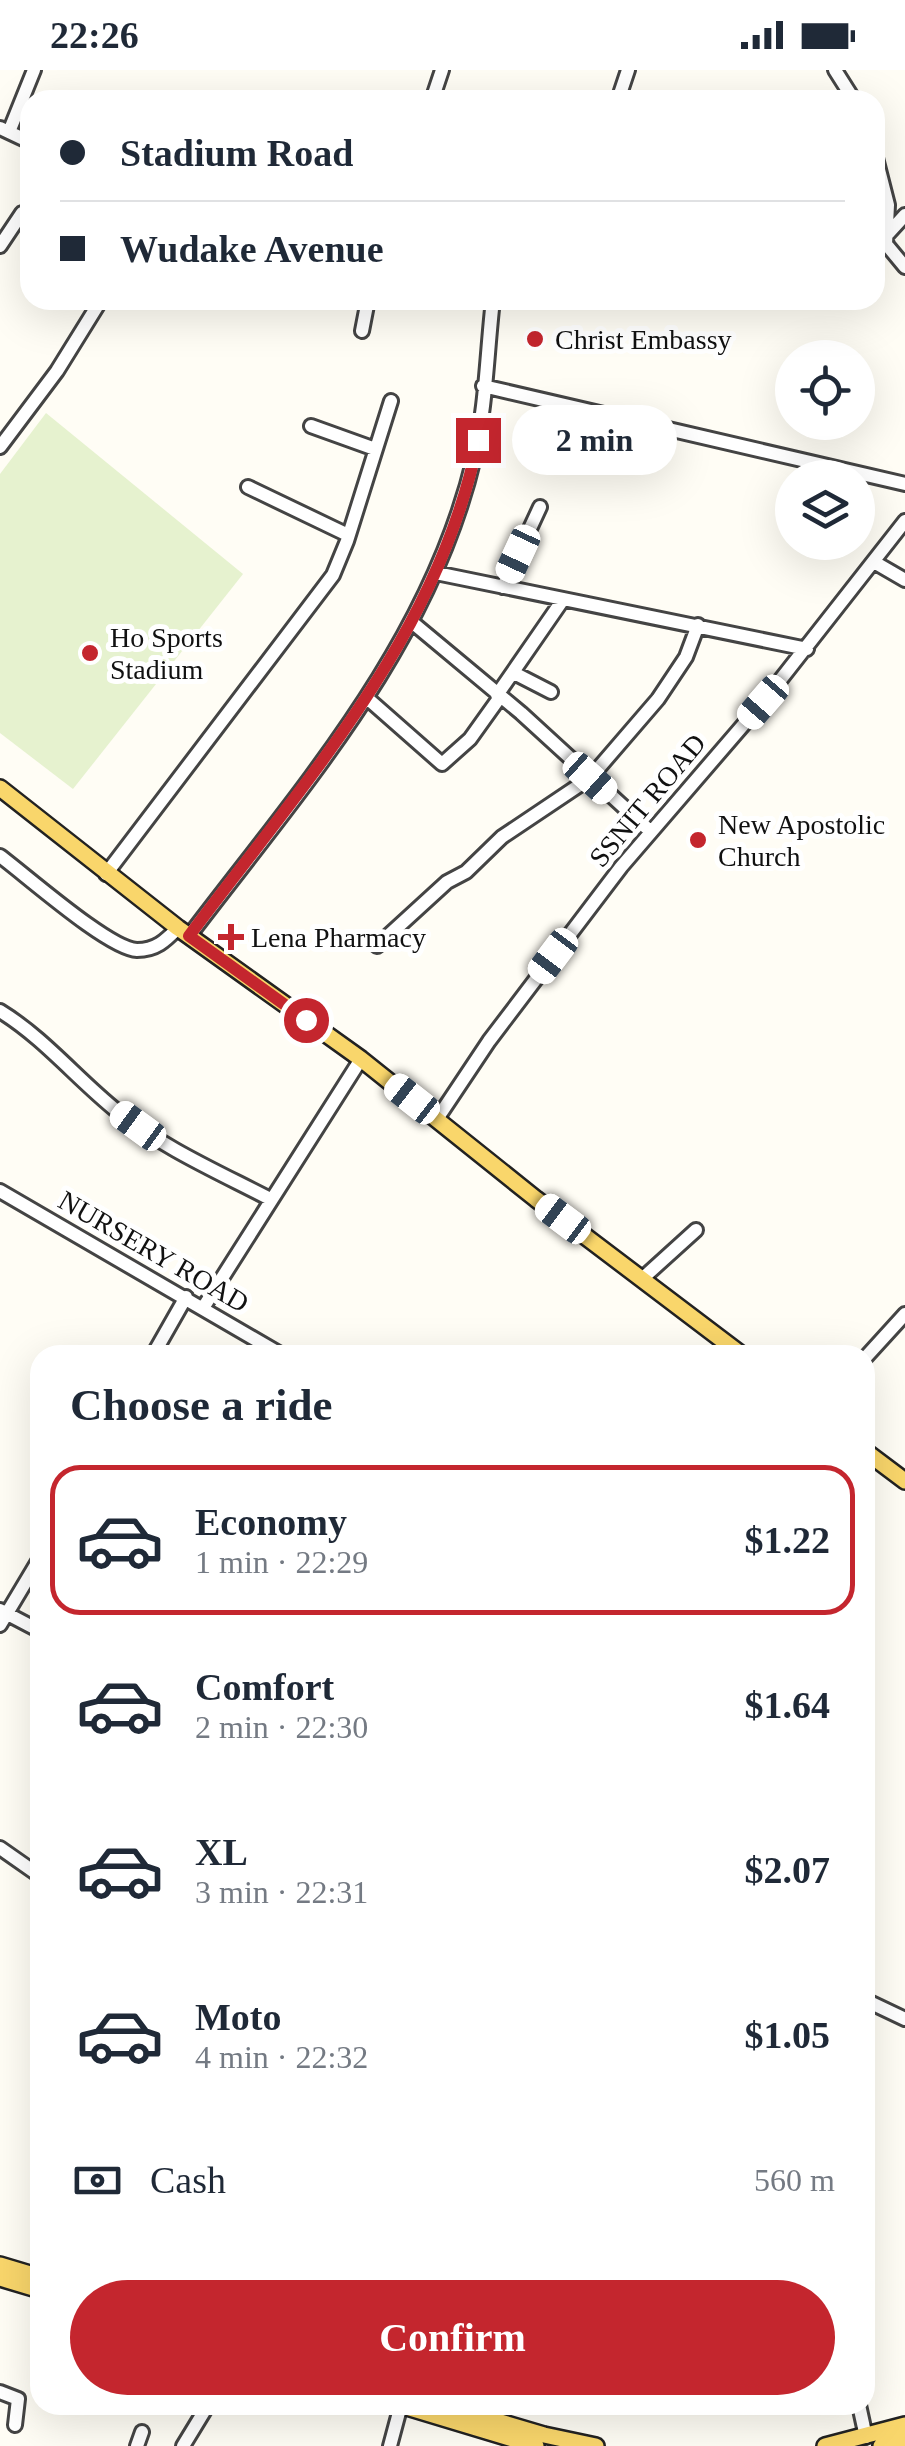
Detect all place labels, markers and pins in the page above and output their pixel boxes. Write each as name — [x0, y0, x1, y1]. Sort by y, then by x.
place label: Christ Embassy — [555, 324, 732, 355]
marker: Christ Embassy — [524, 328, 546, 350]
place label: Ho Sports Stadium — [110, 622, 223, 685]
marker: Ho Sports Stadium — [79, 642, 101, 664]
place label: New Apostolic Church — [718, 809, 885, 872]
marker: New Apostolic Church — [687, 829, 709, 851]
place label: Lena Pharmacy — [251, 922, 426, 953]
marker: Lena Pharmacy — [220, 926, 242, 948]

